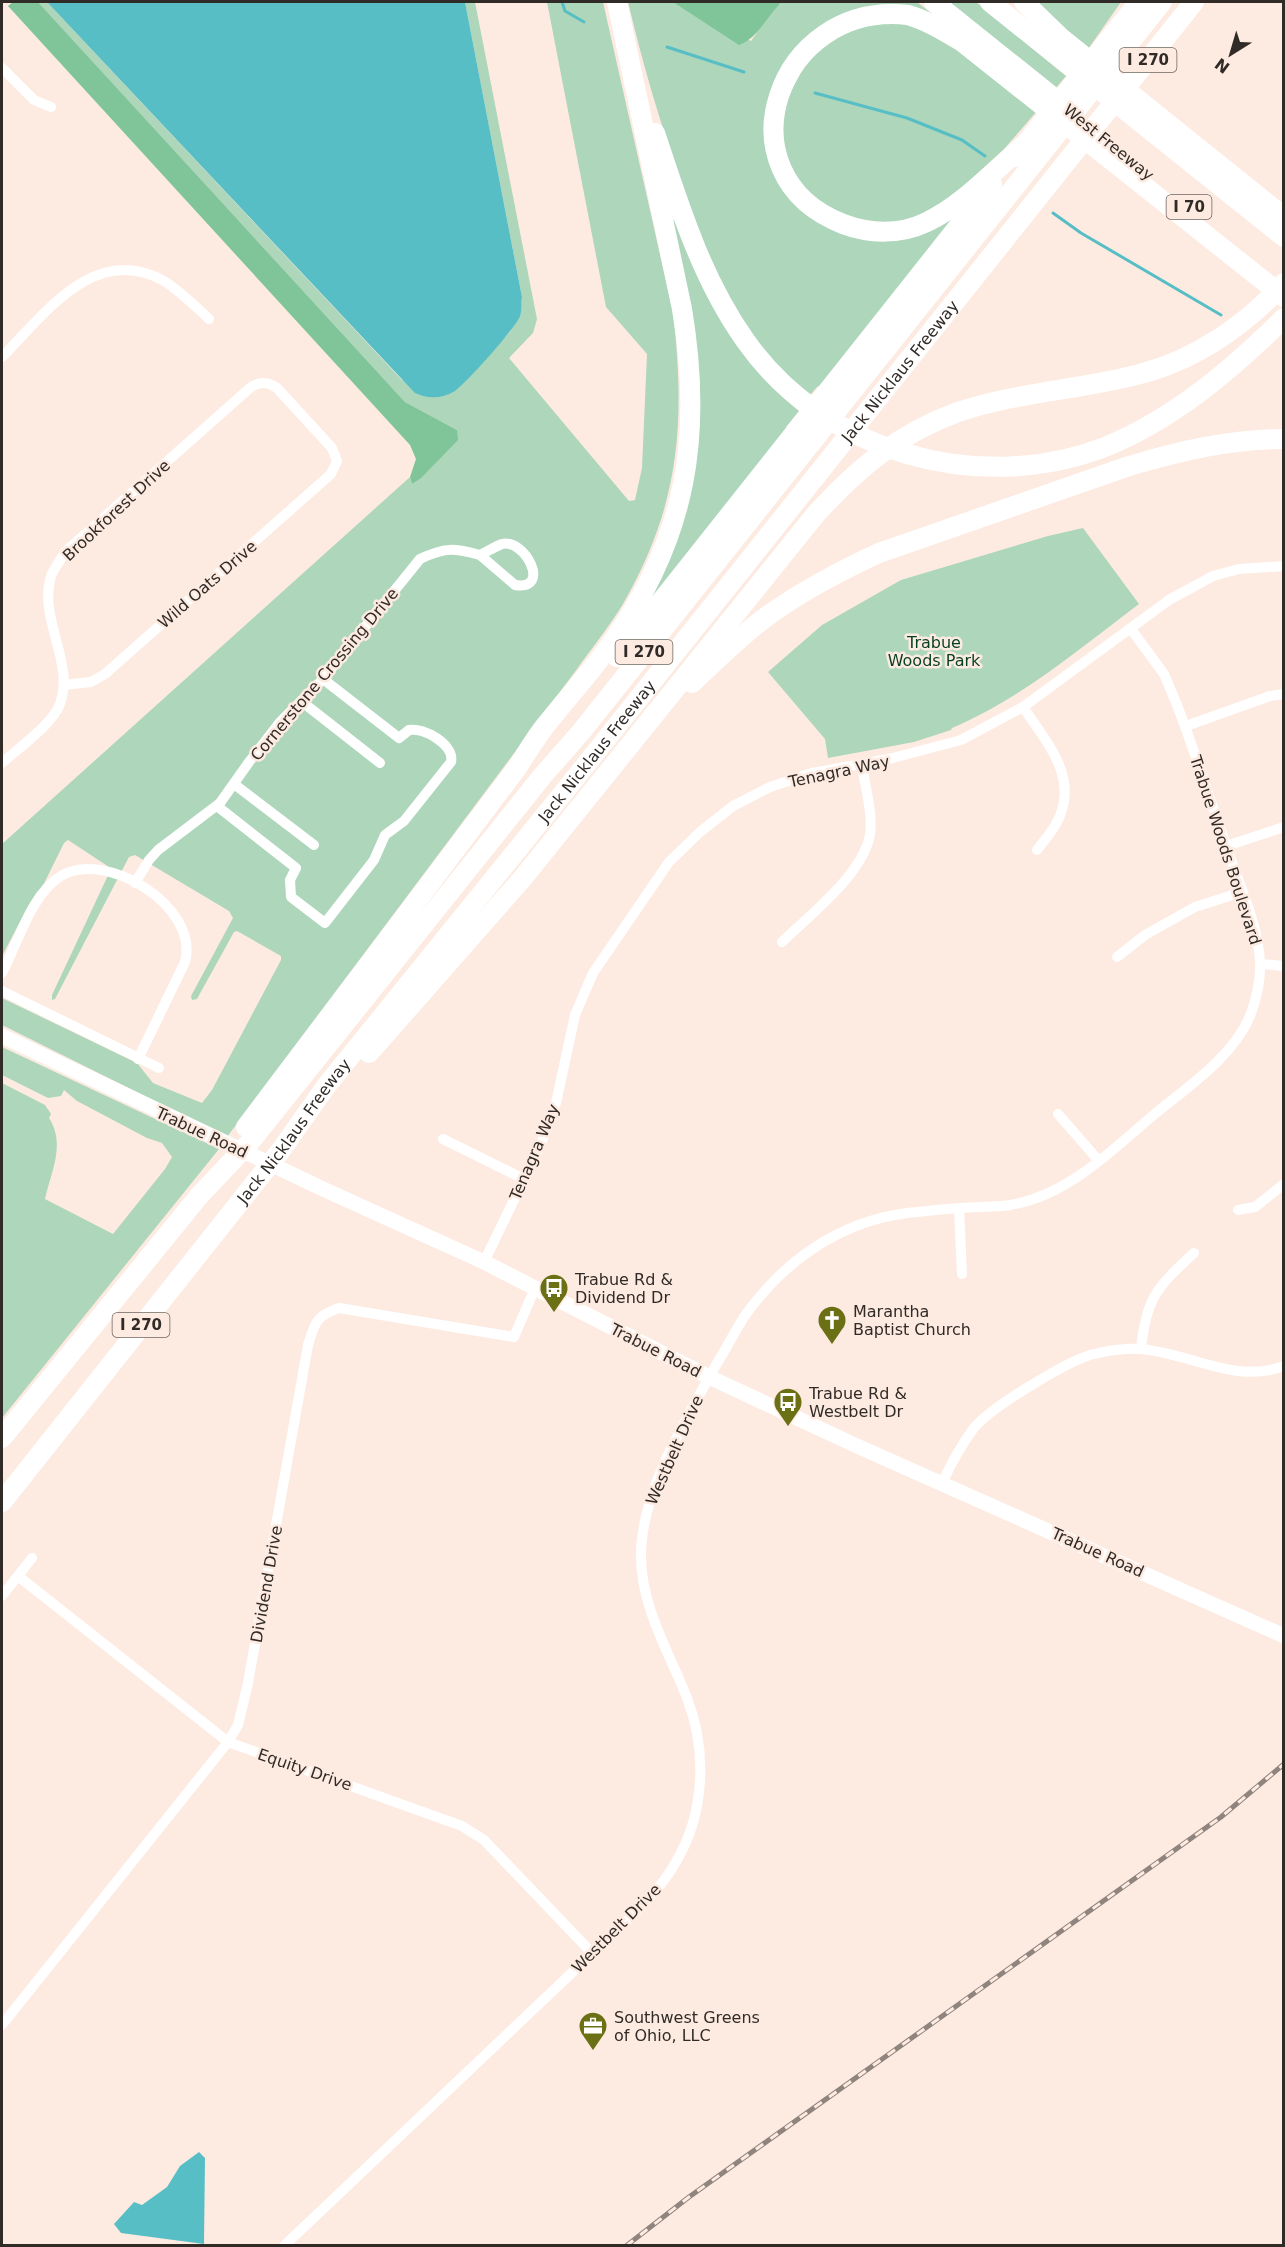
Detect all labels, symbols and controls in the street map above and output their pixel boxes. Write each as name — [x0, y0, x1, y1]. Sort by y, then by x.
north arrow — [1201, 24, 1261, 84]
road number: I 270 — [1120, 48, 1176, 72]
text: N — [1211, 54, 1233, 77]
street label: West Freeway — [1060, 100, 1158, 185]
road number: I 70 — [1166, 195, 1212, 219]
street label: Jack Nicklaus Freeway — [837, 297, 962, 447]
street label: Brookforest Drive — [59, 456, 174, 565]
street label: Wild Oats Drive — [154, 536, 260, 632]
street label: Cornerstone Crossing Drive — [247, 584, 402, 765]
park label: Trabue Woods Park — [888, 633, 981, 670]
road number: I 270 — [616, 640, 672, 664]
street label: Jack Nicklaus Freeway — [534, 677, 659, 827]
street label: Tenagra Way — [786, 752, 891, 792]
street label: Trabue Woods Boulevard — [1186, 752, 1265, 947]
street label: Jack Nicklaus Freeway — [233, 1055, 355, 1208]
street label: Tenagra Way — [505, 1101, 563, 1204]
street label: Trabue Road — [152, 1102, 251, 1162]
place label: Trabue Rd & Dividend Dr — [574, 1270, 673, 1307]
bus stop icon: Trabue Rd & Dividend Dr — [538, 1272, 570, 1314]
place label: Marantha Baptist Church — [853, 1302, 971, 1339]
church icon: Marantha Baptist Church — [816, 1304, 848, 1346]
road number: I 270 — [112, 1313, 170, 1337]
street label: Trabue Road — [606, 1319, 704, 1381]
place label: Trabue Rd & Westbelt Dr — [808, 1384, 907, 1421]
bus stop icon: Trabue Rd & Westbelt Dr — [772, 1386, 804, 1428]
street label: Westbelt Drive — [642, 1393, 707, 1508]
street label: Trabue Road — [1048, 1523, 1147, 1581]
street label: Dividend Drive — [247, 1524, 286, 1644]
street label: Equity Drive — [255, 1744, 354, 1794]
street label: Westbelt Drive — [568, 1880, 665, 1977]
place label: Southwest Greens of Ohio, LLC — [614, 2008, 760, 2045]
office icon: Southwest Greens of Ohio, LLC — [577, 2010, 609, 2052]

